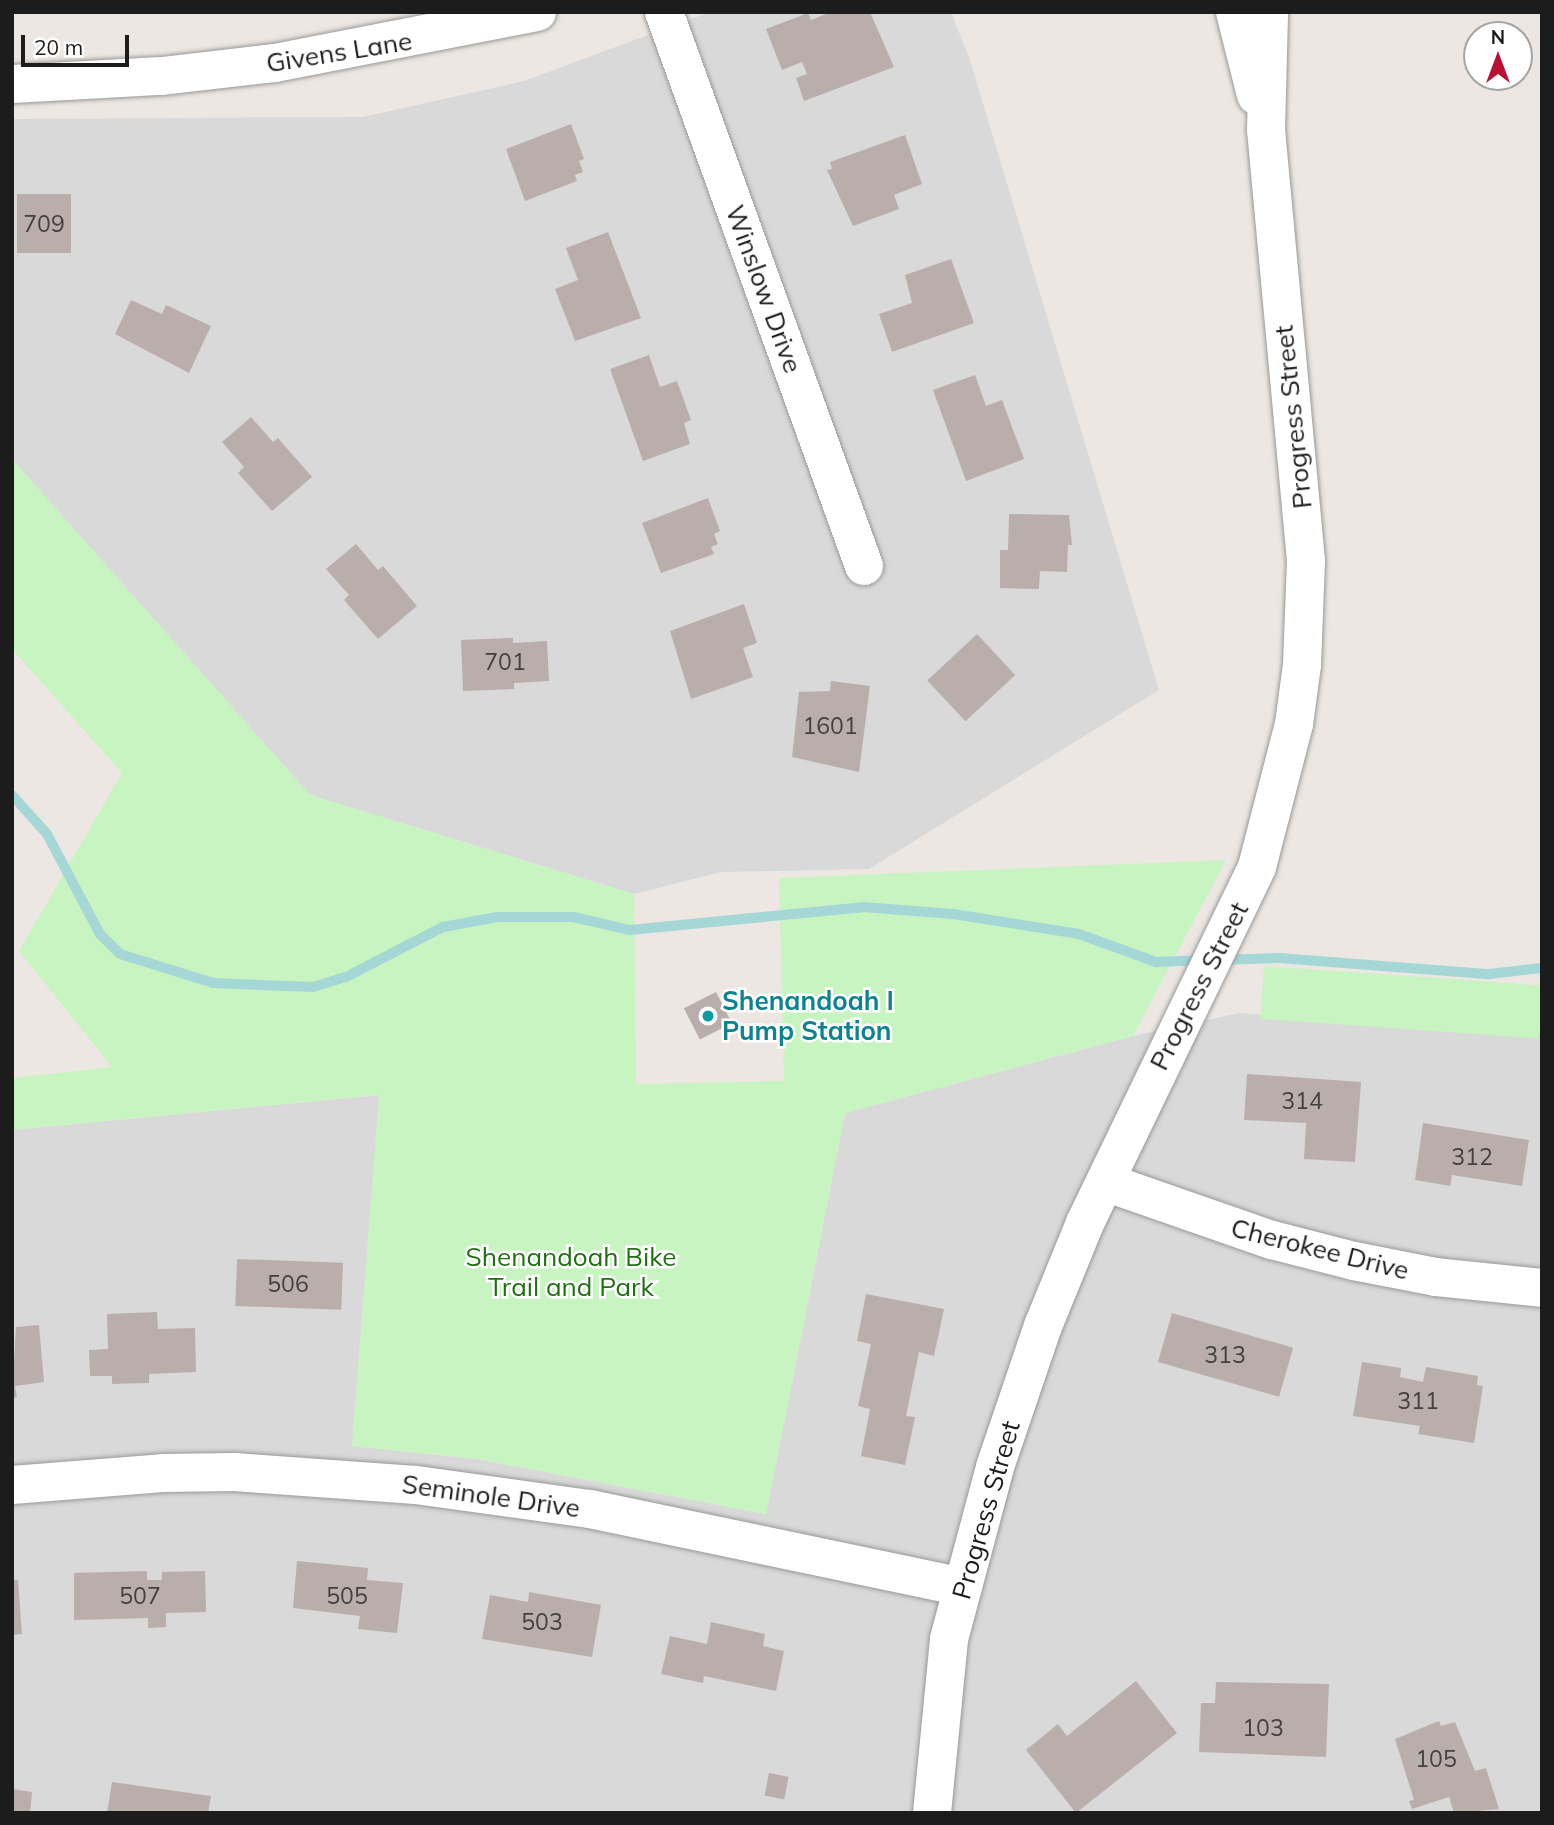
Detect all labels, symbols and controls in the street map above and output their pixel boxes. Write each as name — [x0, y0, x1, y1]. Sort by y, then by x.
scale bar — [24, 21, 133, 65]
north arrow — [1463, 21, 1533, 91]
street label: Givens Lane — [264, 25, 414, 79]
text: N — [1491, 25, 1505, 49]
text: 20 m — [34, 34, 83, 60]
street label: Winslow Drive — [719, 201, 809, 377]
house number: 709 — [23, 210, 65, 238]
street label: Progress Street — [1268, 324, 1318, 510]
house number: 701 — [484, 648, 526, 676]
house number: 1601 — [802, 712, 858, 740]
street label: Progress Street — [1143, 897, 1255, 1075]
place label: Shenandoah I Pump Station — [722, 985, 894, 1046]
marker: Shenandoah I Pump Station — [700, 1008, 716, 1024]
house number: 314 — [1281, 1087, 1323, 1115]
house number: 312 — [1451, 1143, 1493, 1171]
street label: Cherokee Drive — [1228, 1212, 1412, 1286]
park label: Shenandoah Bike Trail and Park — [466, 1241, 676, 1302]
house number: 506 — [267, 1270, 309, 1298]
house number: 313 — [1204, 1341, 1246, 1369]
house number: 311 — [1397, 1387, 1439, 1415]
street label: Progress Street — [946, 1417, 1026, 1603]
street label: Seminole Drive — [400, 1468, 582, 1524]
house number: 507 — [119, 1582, 161, 1610]
house number: 505 — [326, 1582, 368, 1610]
house number: 503 — [521, 1608, 563, 1636]
house number: 103 — [1242, 1714, 1284, 1742]
house number: 105 — [1415, 1745, 1457, 1773]

